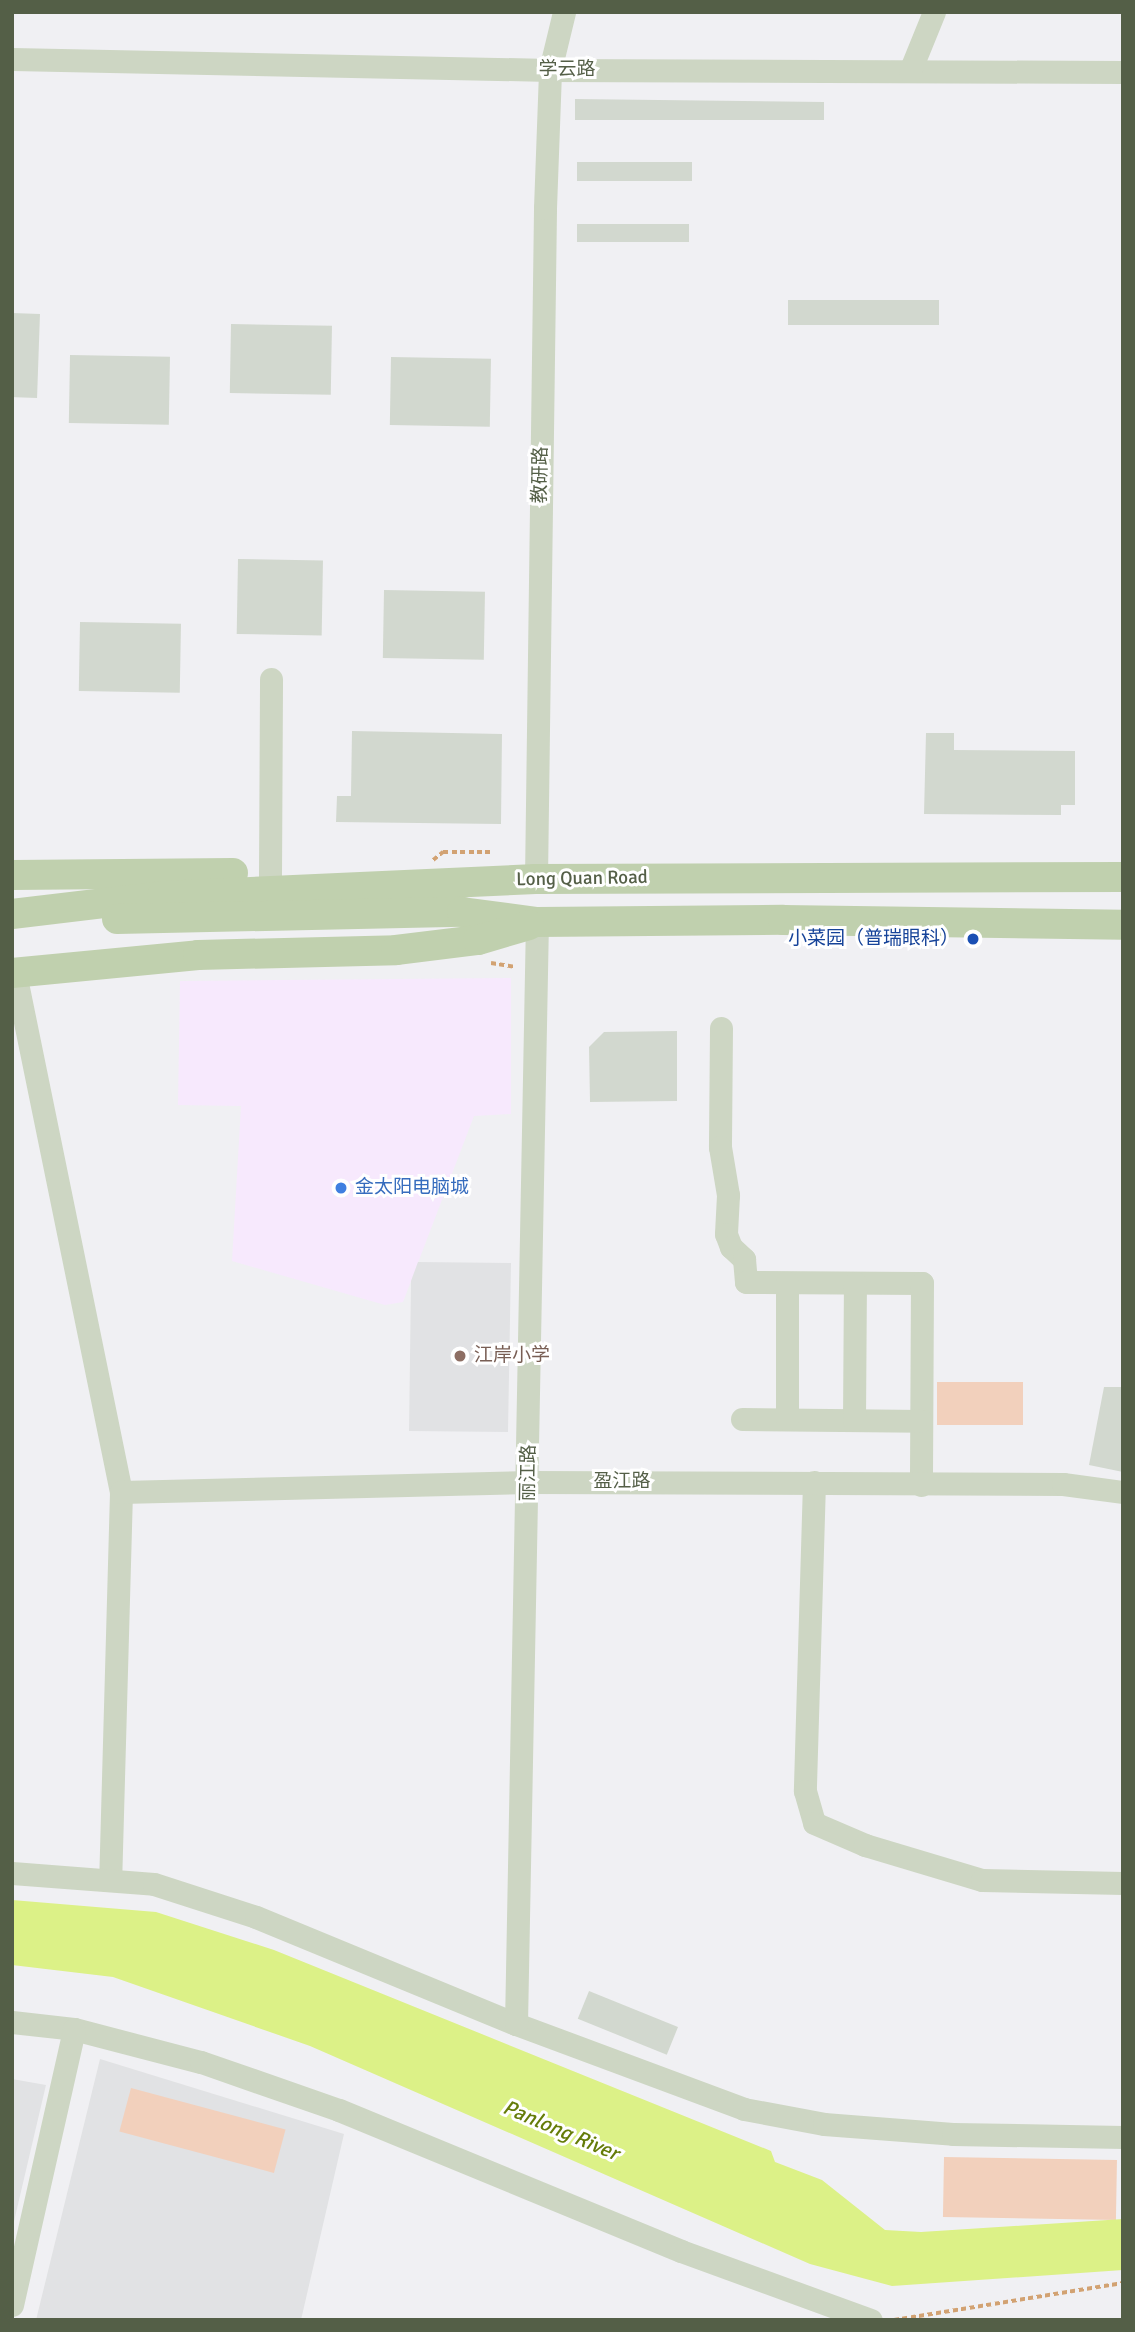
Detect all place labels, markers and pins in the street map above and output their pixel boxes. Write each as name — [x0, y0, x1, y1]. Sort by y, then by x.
place label: 小菜园（普瑞眼科） — [788, 928, 959, 950]
marker: 小菜园（普瑞眼科） — [965, 931, 981, 947]
place label: 金太阳电脑城 — [355, 1177, 469, 1199]
marker: 金太阳电脑城 — [333, 1180, 349, 1196]
place label: 江岸小学 — [474, 1345, 550, 1367]
marker: 江岸小学 — [452, 1348, 468, 1364]

